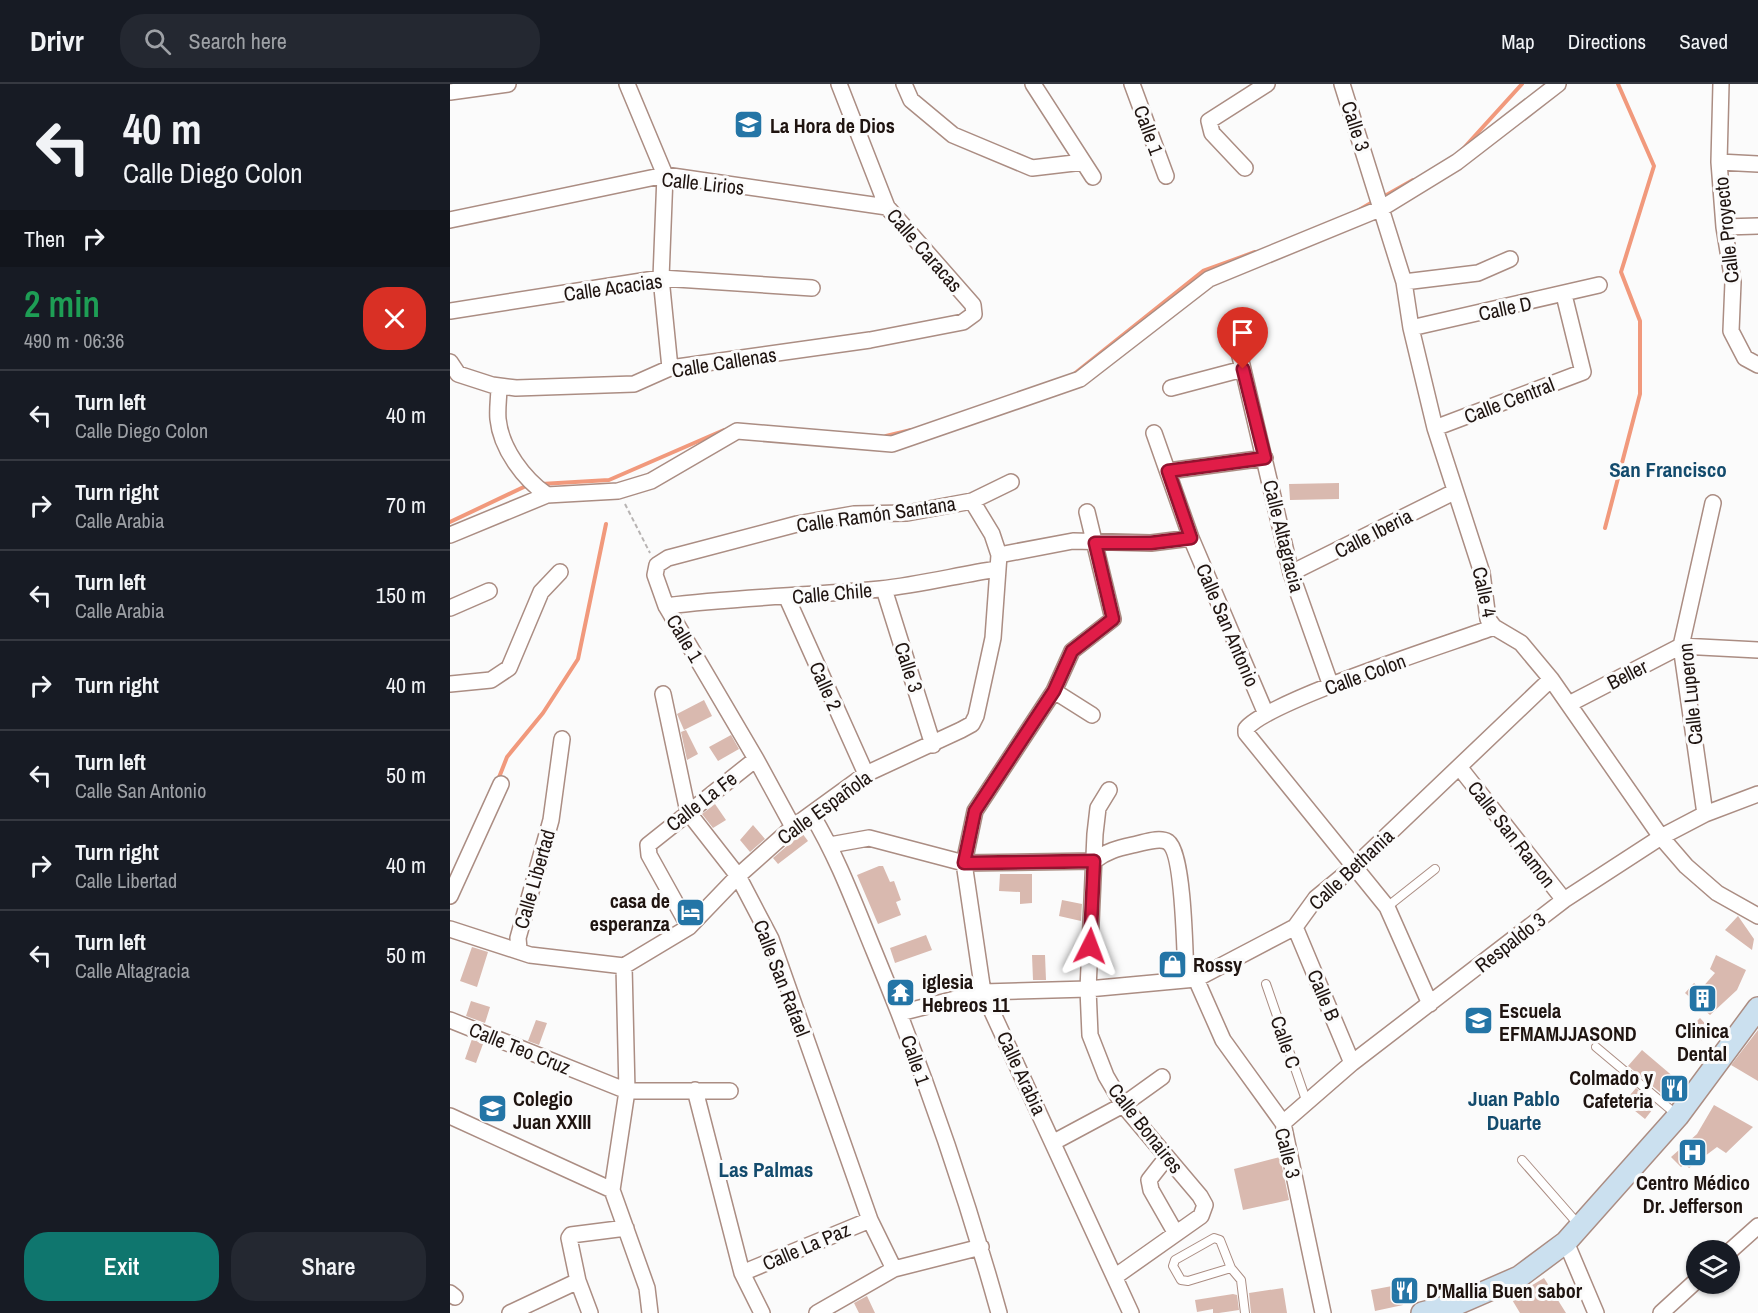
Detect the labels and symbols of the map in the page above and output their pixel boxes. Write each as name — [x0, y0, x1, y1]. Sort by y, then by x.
street label: Calle 3 — [1335, 98, 1377, 154]
street label: Calle 1 — [1128, 101, 1170, 159]
school or university icon: La Hora de Dios — [733, 109, 765, 141]
place label: La Hora de Dios — [770, 112, 895, 139]
street label: Calle Lirios — [660, 165, 746, 201]
street label: Calle Proyecto — [1707, 176, 1745, 284]
street label: Calle Caracas — [881, 202, 969, 298]
street label: Calle Acacias — [562, 267, 664, 307]
street label: Calle D — [1476, 289, 1534, 327]
pin — [1217, 307, 1268, 369]
street label: Calle Callenas — [670, 340, 778, 384]
street label: Calle Central — [1460, 370, 1558, 430]
district label: San Francisco — [1609, 455, 1727, 484]
street label: Calle Altagracia — [1257, 477, 1311, 595]
street label: Calle Ramón Santana — [795, 489, 957, 539]
street label: Calle Iberia — [1330, 502, 1416, 564]
street label: Calle San Antonio — [1190, 559, 1266, 691]
street label: Calle 4 — [1466, 564, 1504, 620]
street label: Calle Chile — [791, 576, 873, 610]
street label: Calle 1 — [660, 609, 710, 667]
street label: Calle 3 — [888, 639, 930, 695]
street label: Calle Luperon — [1671, 642, 1709, 746]
street label: Calle Colon — [1321, 647, 1409, 701]
street label: Beller — [1602, 652, 1652, 696]
street label: Calle 2 — [803, 657, 849, 715]
street label: Calle Española — [771, 764, 877, 850]
street label: Calle La Fe — [660, 765, 742, 837]
street label: Calle San Ramon — [1462, 775, 1562, 893]
street label: Calle Bethania — [1302, 822, 1400, 916]
street label: Calle Libertad — [507, 826, 561, 932]
place label: casa de esperanza — [590, 887, 670, 937]
hotel icon: casa de esperanza — [675, 896, 707, 928]
street label: Respaldo 3 — [1469, 906, 1551, 978]
position arrow — [1058, 914, 1122, 978]
street label: Calle San Rafael — [747, 916, 817, 1040]
shop icon: Rossy — [1156, 948, 1188, 980]
place label: Rossy — [1193, 951, 1243, 978]
street label: Calle B — [1301, 965, 1347, 1025]
place label: iglesia Hebreos 11 — [922, 968, 1010, 1018]
temple icon: iglesia Hebreos 11 — [885, 976, 917, 1008]
building icon: Clinica Dental — [1686, 983, 1718, 1015]
place label: Escuela EFMAMJJASOND — [1499, 997, 1637, 1047]
school or university icon: Escuela EFMAMJJASOND — [1462, 1005, 1494, 1037]
street label: Calle C — [1264, 1012, 1308, 1072]
street label: Calle Teo Cruz — [465, 1015, 575, 1081]
place label: Clinica Dental — [1675, 1017, 1729, 1067]
street label: Calle Arabia — [991, 1027, 1053, 1119]
street label: Calle 1 — [895, 1031, 937, 1089]
place label: Colmado y Cafeteria — [1569, 1064, 1654, 1114]
restaurant icon: Colmado y Cafeteria — [1658, 1072, 1690, 1104]
street label: Calle Bonaires — [1102, 1077, 1190, 1179]
district label: Juan Pablo Duarte — [1468, 1084, 1560, 1137]
place label: Colegio Juan XXIII — [513, 1085, 591, 1135]
school or university icon: Colegio Juan XXIII — [476, 1093, 508, 1125]
street label: Calle 3 — [1269, 1125, 1307, 1181]
hospital icon: Centro Médico Dr. Jefferson — [1677, 1136, 1709, 1168]
district label: Las Palmas — [719, 1155, 813, 1184]
place label: Centro Médico Dr. Jefferson — [1636, 1169, 1750, 1219]
street label: Calle La Paz — [758, 1215, 854, 1277]
restaurant icon: D'Mallia Buen sabor — [1389, 1274, 1421, 1306]
place label: D'Mallia Buen sabor — [1426, 1277, 1583, 1304]

